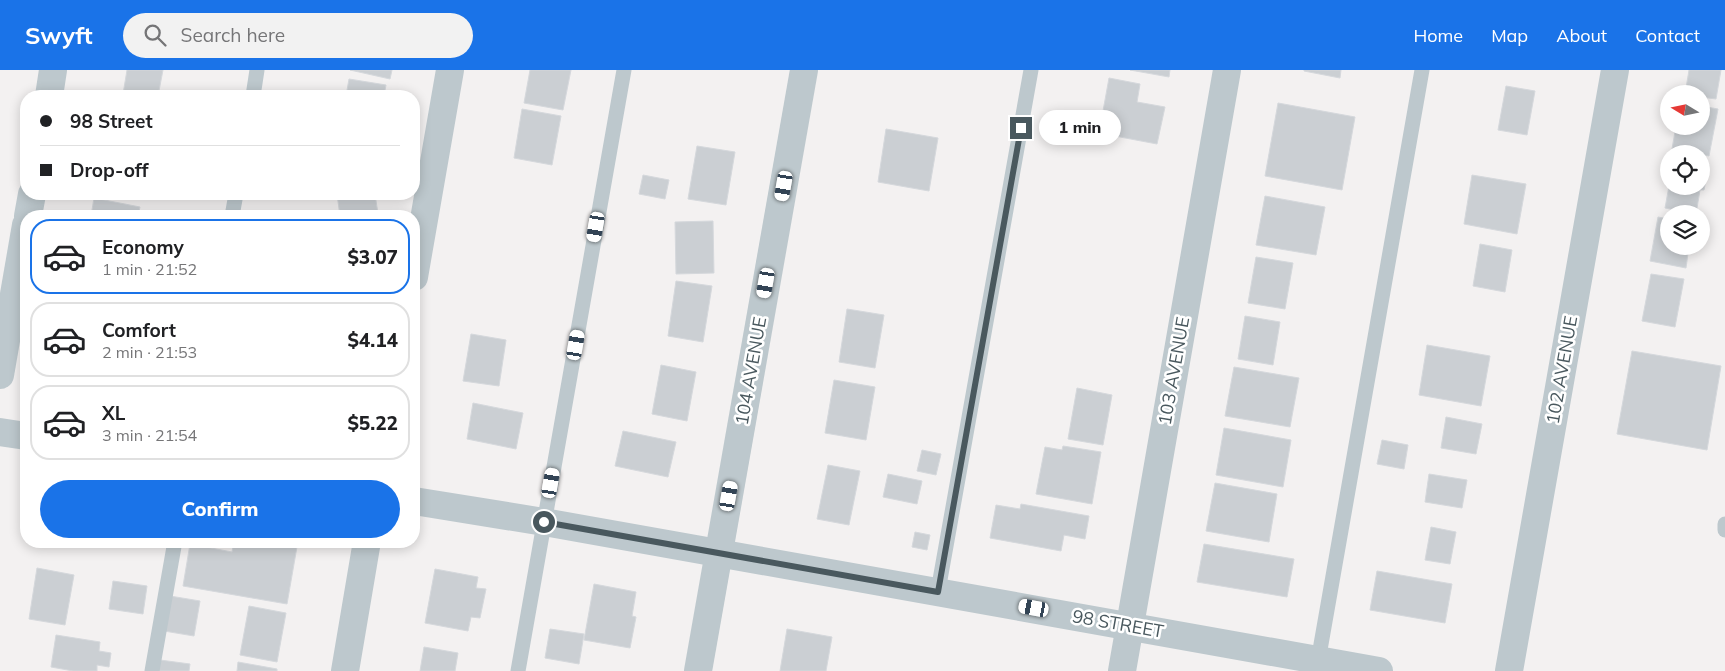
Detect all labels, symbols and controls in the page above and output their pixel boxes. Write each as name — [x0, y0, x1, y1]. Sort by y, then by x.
search box — [123, 13, 473, 58]
text: Swyft — [25, 20, 93, 50]
icon: search — [141, 21, 169, 49]
text: Search here — [181, 23, 285, 47]
text: Home — [1413, 24, 1463, 47]
text: Map — [1491, 24, 1528, 47]
text: About — [1556, 24, 1607, 47]
text: Contact — [1635, 24, 1700, 47]
north arrow — [1660, 85, 1710, 135]
map controls — [1660, 85, 1710, 255]
text: 98 Street — [70, 109, 153, 133]
callout: 1 min — [1038, 110, 1121, 146]
route end — [1010, 117, 1032, 139]
text: 1 min — [1059, 117, 1101, 137]
button: locate — [1660, 145, 1710, 195]
text: Drop-off — [70, 158, 148, 182]
car — [774, 170, 793, 202]
button: layers — [1660, 205, 1710, 255]
car — [586, 211, 605, 243]
icon: car — [42, 234, 87, 279]
text: Economy — [102, 235, 184, 259]
text: $3.07 — [347, 245, 398, 269]
text: 1 min · 21:52 — [102, 259, 197, 279]
car — [756, 267, 775, 299]
street label: 102 AVENUE — [1541, 314, 1582, 426]
street label: 104 AVENUE — [730, 315, 771, 427]
street label: 103 AVENUE — [1153, 315, 1194, 427]
icon: car — [42, 317, 87, 362]
text: Comfort — [102, 318, 176, 342]
text: $4.14 — [347, 328, 398, 352]
car — [566, 329, 585, 361]
text: 2 min · 21:53 — [102, 342, 197, 362]
icon: car — [42, 400, 87, 445]
text: XL — [102, 401, 125, 425]
text: $5.22 — [347, 411, 398, 435]
text: 3 min · 21:54 — [102, 425, 197, 445]
car — [541, 467, 560, 499]
button: Confirm — [40, 480, 400, 538]
car — [719, 480, 738, 512]
route start — [533, 511, 555, 533]
car — [1017, 598, 1050, 618]
street label: 98 STREET — [1071, 604, 1166, 643]

